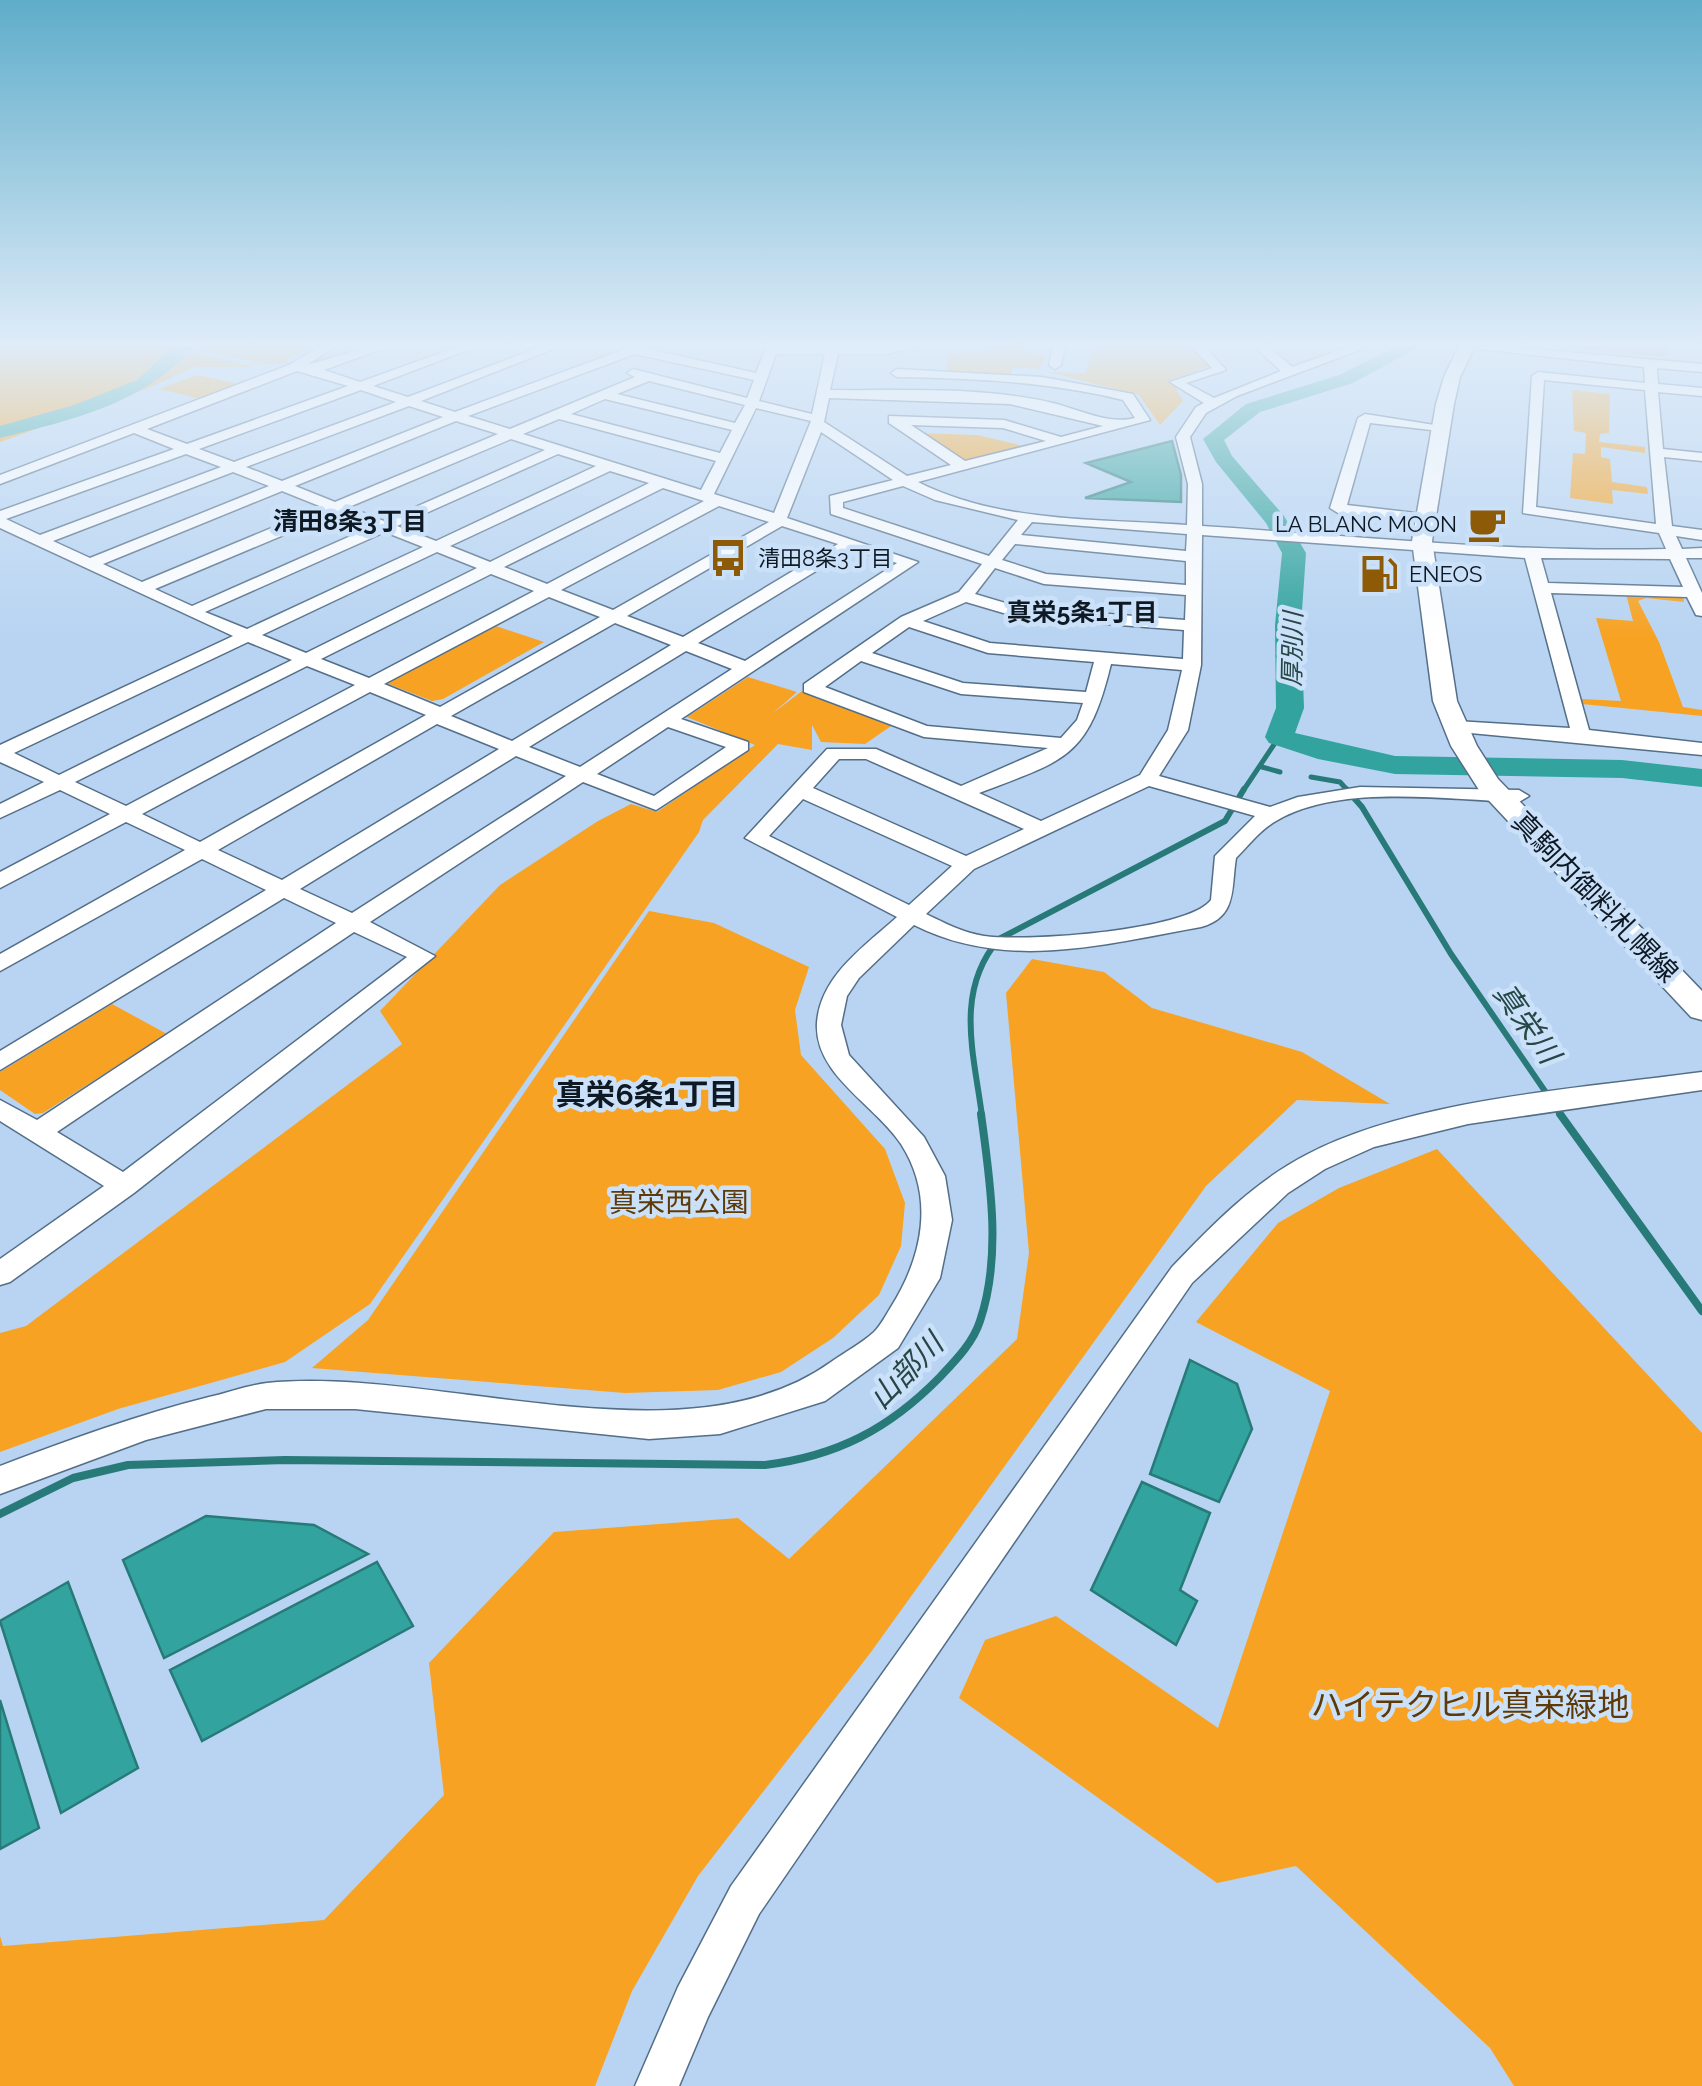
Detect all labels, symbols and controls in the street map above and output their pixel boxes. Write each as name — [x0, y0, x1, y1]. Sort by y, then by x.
cafe icon: LA BLANC MOON — [1466, 503, 1508, 545]
district label: 清田8条3丁目 — [273, 506, 427, 536]
place label: LA BLANC MOON — [1275, 511, 1457, 537]
bus stop icon: 清田8条3丁目 — [707, 537, 749, 579]
place label: 清田8条3丁目 — [758, 545, 893, 571]
fuel station icon: ENEOS — [1358, 553, 1400, 595]
place label: ENEOS — [1409, 561, 1482, 587]
district label: 真栄5条1丁目 — [1006, 597, 1158, 627]
water label: 厚別川 — [1276, 608, 1308, 687]
street label: 真駒内御料札幌線 — [1505, 805, 1685, 989]
water label: 真栄川 — [1487, 976, 1569, 1072]
district label: 真栄6条1丁目 — [555, 1077, 739, 1112]
park label: 真栄西公園 — [609, 1186, 749, 1219]
water label: 山部川 — [862, 1324, 952, 1416]
park label: ハイテクヒル真栄緑地 — [1311, 1686, 1629, 1723]

